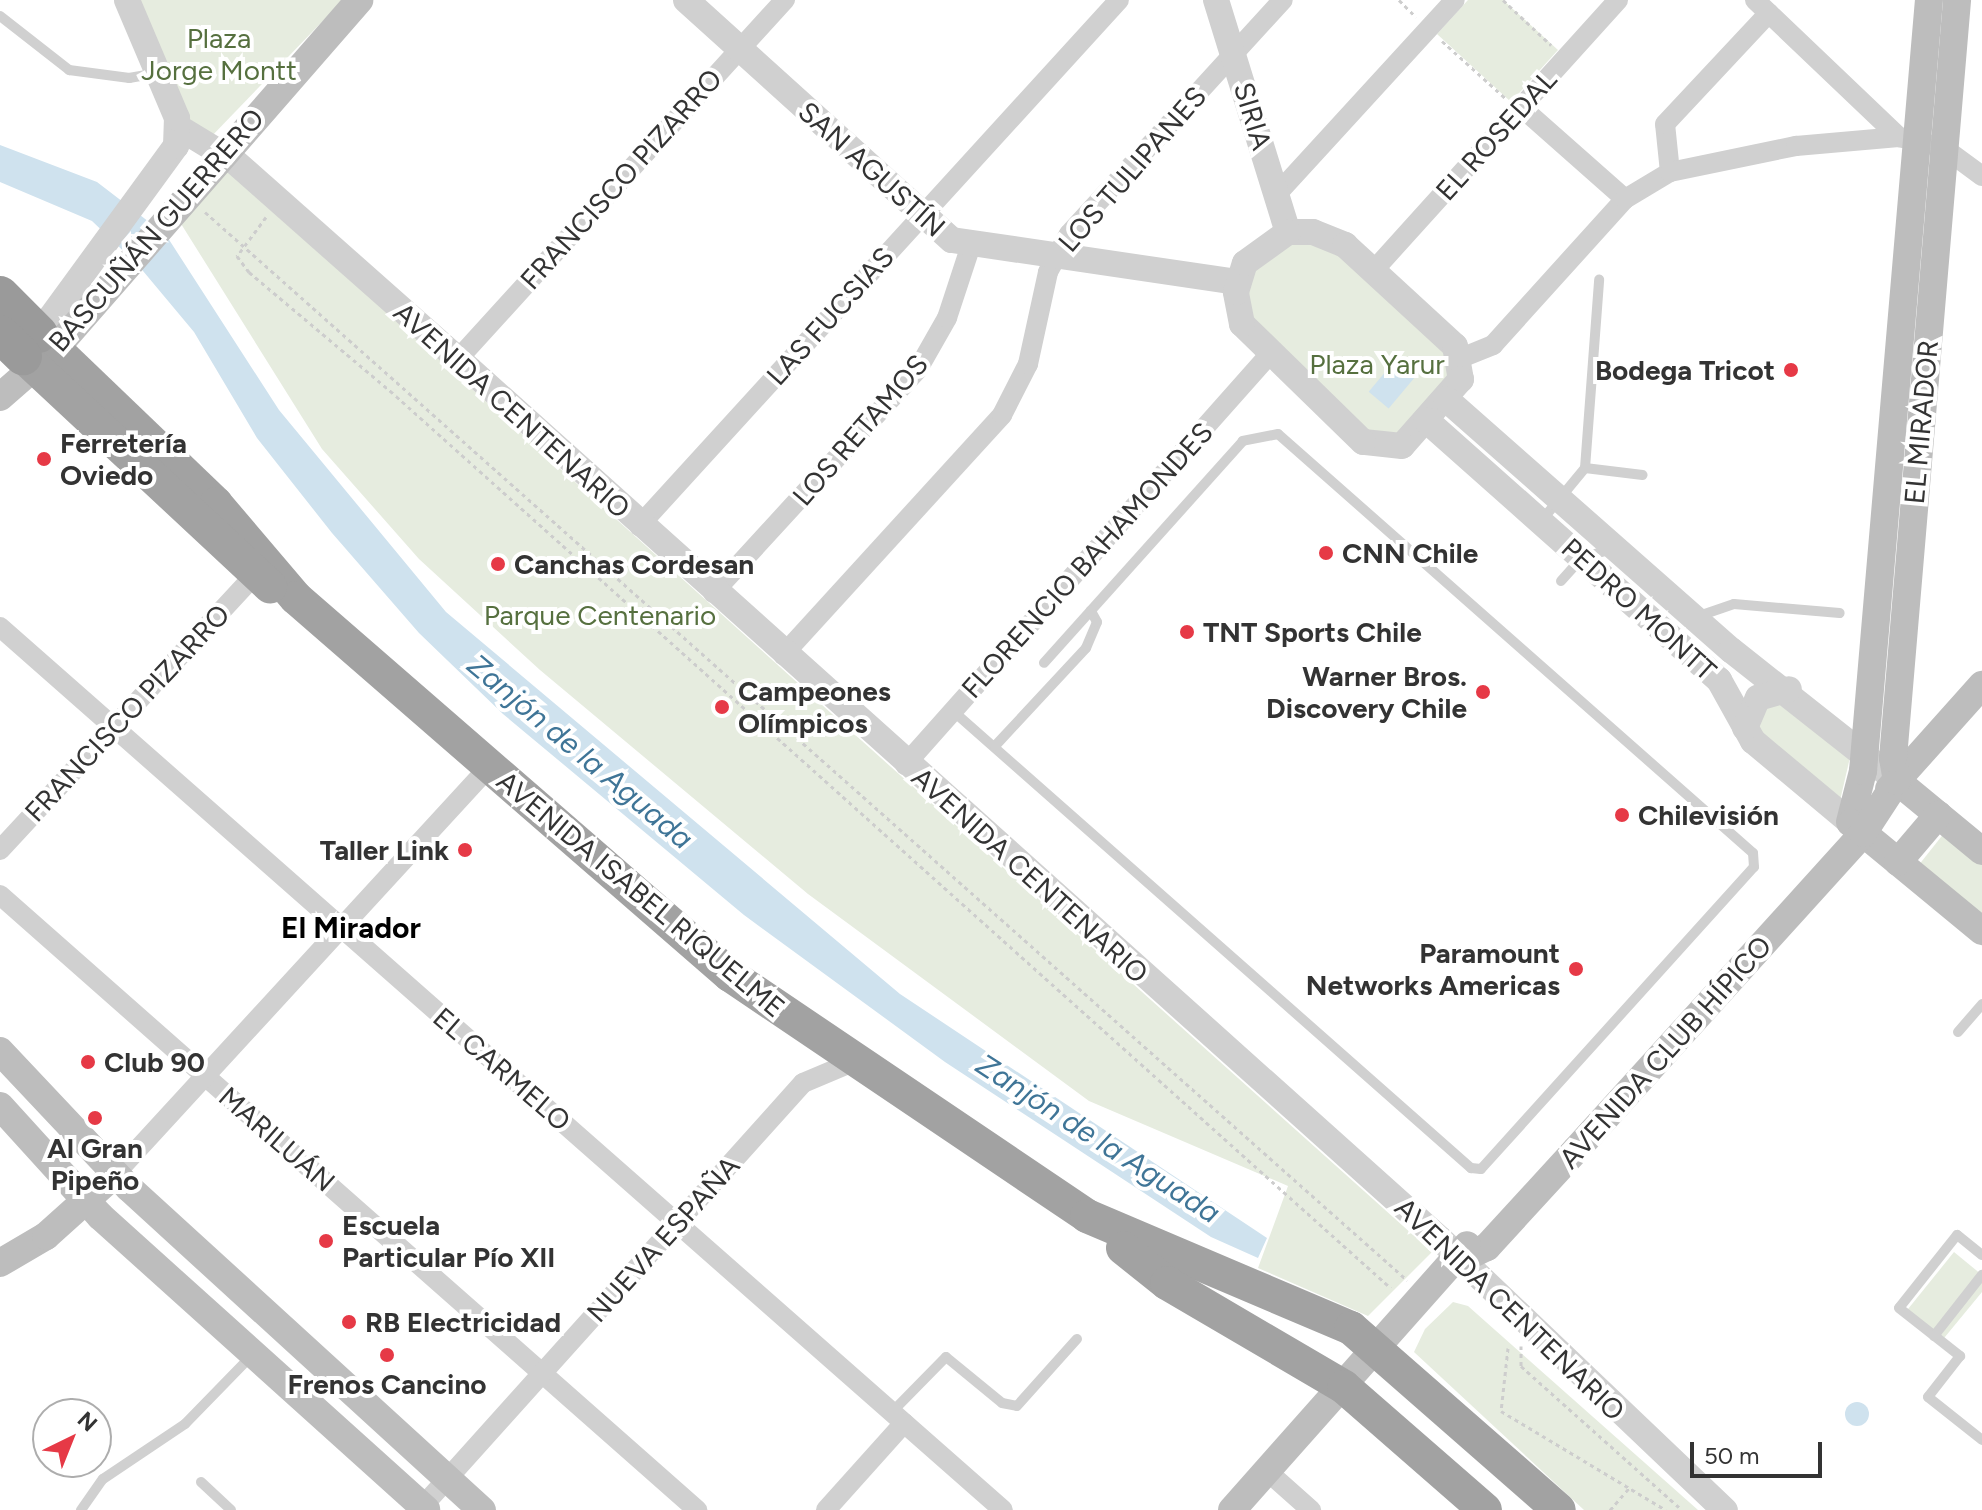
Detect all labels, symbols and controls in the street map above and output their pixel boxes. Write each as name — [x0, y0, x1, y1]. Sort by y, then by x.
park label: Plaza Jorge Montt — [141, 21, 297, 87]
street label: FRANCISCO PIZARRO — [513, 62, 729, 296]
street label: EL ROSEDAL — [1429, 63, 1563, 207]
street label: SIRIA — [1227, 78, 1279, 154]
street label: LOS TULIPANES — [1051, 80, 1213, 258]
street label: SAN AGUSTÍN — [792, 94, 952, 244]
street label: BASCUÑÁN GUERRERO — [41, 102, 271, 358]
street label: LAS FUCSIAS — [759, 240, 901, 392]
street label: AVENIDA CENTENARIO — [387, 295, 637, 525]
street label: EL MIRADOR — [1897, 339, 1945, 505]
park label: Plaza Yarur — [1309, 347, 1445, 381]
street label: LOS RETAMOS — [785, 348, 935, 512]
place label: Bodega Tricot — [1595, 353, 1775, 387]
marker: Bodega Tricot — [1782, 361, 1800, 379]
street label: FLORENCIO BAHAMONDES — [954, 415, 1220, 705]
place label: Ferretería Oviedo — [60, 426, 187, 492]
marker: Ferretería Oviedo — [35, 450, 53, 468]
street label: PEDRO MONTT — [1555, 531, 1723, 687]
place label: CNN Chile — [1342, 536, 1478, 570]
marker: CNN Chile — [1317, 544, 1335, 562]
place label: Canchas Cordesan — [514, 547, 754, 581]
marker: Canchas Cordesan — [489, 555, 507, 573]
street label: FRANCISCO PIZARRO — [18, 597, 236, 829]
park label: Parque Centenario — [484, 598, 716, 632]
place label: TNT Sports Chile — [1203, 615, 1422, 649]
marker: TNT Sports Chile — [1178, 623, 1196, 641]
water label: Zanjón de la Aguada — [460, 647, 700, 857]
place label: Warner Bros. Discovery Chile — [1266, 659, 1467, 725]
place label: Campeones Olímpicos — [738, 674, 891, 740]
marker: Warner Bros. Discovery Chile — [1474, 683, 1492, 701]
marker: Campeones Olímpicos — [713, 698, 731, 716]
street label: AVENIDA CENTENARIO — [905, 760, 1155, 990]
street label: AVENIDA ISABEL RIQUELME — [490, 764, 792, 1024]
place label: Chilevisión — [1638, 798, 1779, 832]
marker: Chilevisión — [1613, 806, 1631, 824]
place label: Taller Link — [320, 833, 449, 867]
marker: Taller Link — [456, 841, 474, 859]
district label: El Mirador — [281, 910, 421, 946]
street label: AVENIDA CLUB HÍPICO — [1552, 929, 1778, 1175]
place label: Paramount Networks Americas — [1306, 936, 1560, 1002]
marker: Paramount Networks Americas — [1567, 960, 1585, 978]
street label: EL CARMELO — [427, 1000, 577, 1138]
place label: Club 90 — [104, 1045, 205, 1079]
water label: Zanjón de la Aguada — [969, 1047, 1227, 1231]
marker: Club 90 — [79, 1053, 97, 1071]
street label: MARILUÁN — [212, 1079, 342, 1199]
marker: Al Gran Pipeño — [86, 1109, 104, 1127]
place label: Al Gran Pipeño — [47, 1131, 143, 1197]
street label: NUEVA ESPAÑA — [580, 1149, 746, 1329]
street label: AVENIDA CENTENARIO — [1388, 1191, 1632, 1427]
place label: Escuela Particular Pío XII — [342, 1208, 555, 1274]
marker: Escuela Particular Pío XII — [317, 1232, 335, 1250]
place label: RB Electricidad — [365, 1305, 561, 1339]
marker: RB Electricidad — [340, 1313, 358, 1331]
marker: Frenos Cancino — [378, 1346, 396, 1364]
place label: Frenos Cancino — [287, 1367, 487, 1401]
north arrow — [32, 1398, 112, 1478]
text: N — [72, 1406, 103, 1437]
scale bar — [1694, 1426, 1826, 1476]
text: 50 m — [1704, 1441, 1760, 1470]

